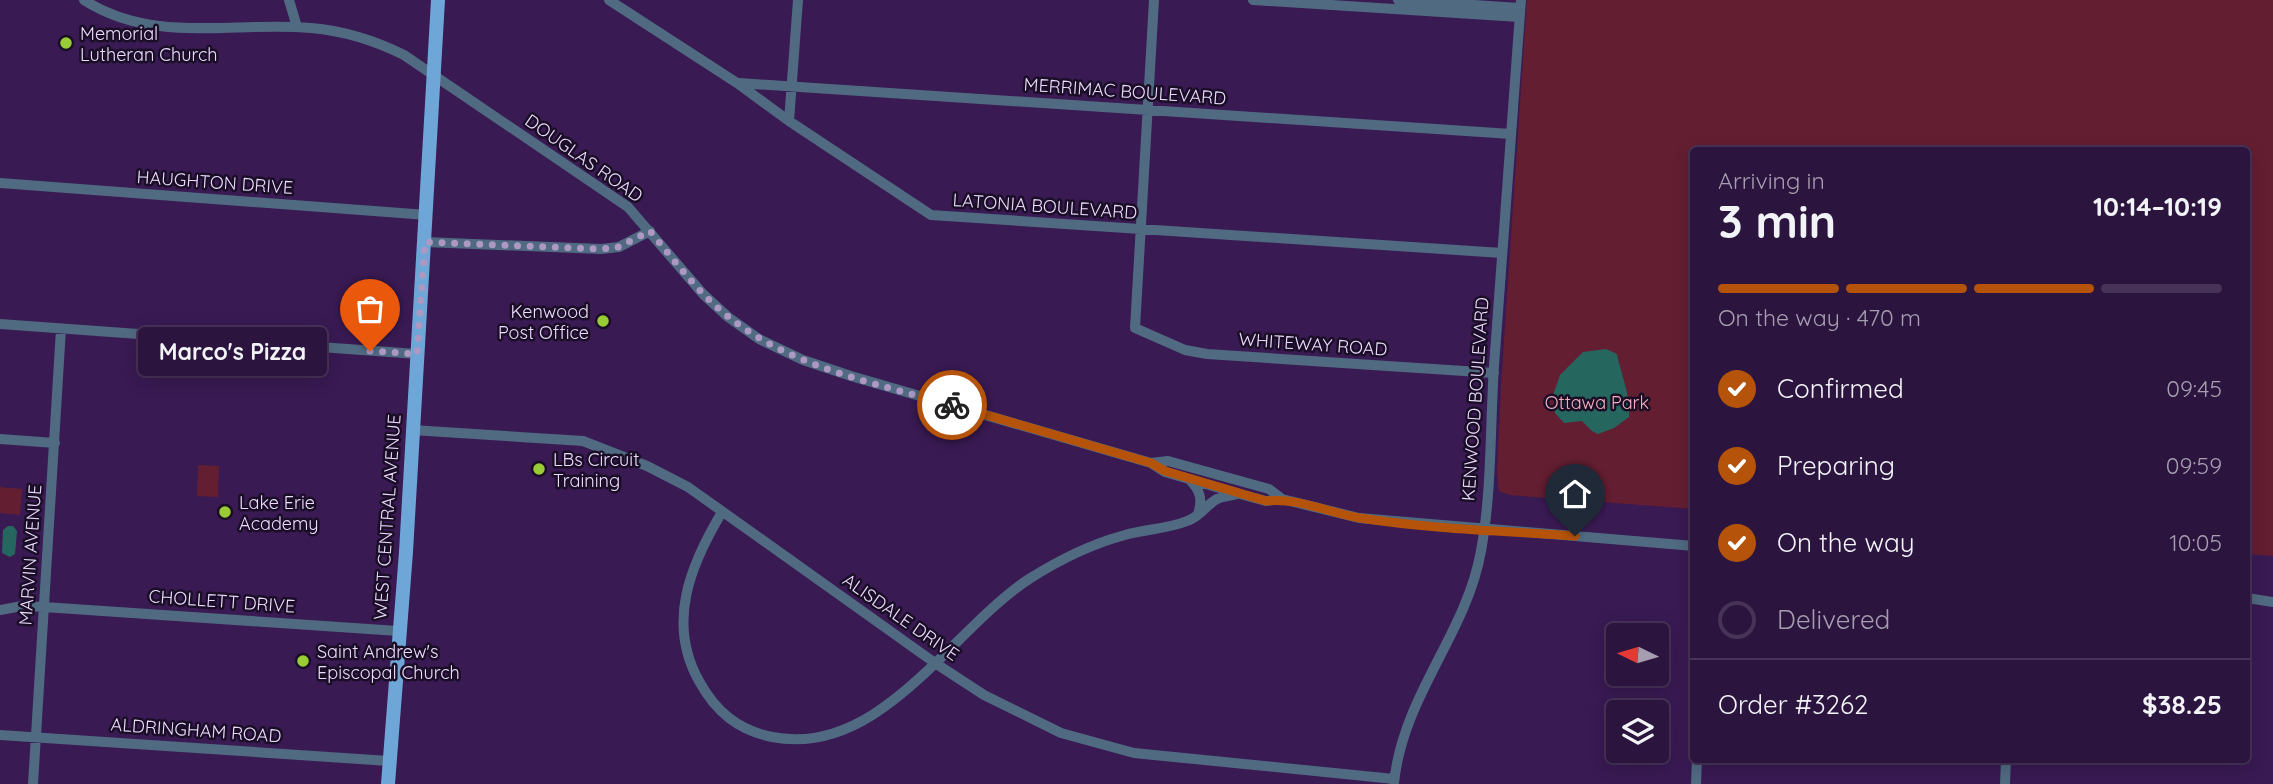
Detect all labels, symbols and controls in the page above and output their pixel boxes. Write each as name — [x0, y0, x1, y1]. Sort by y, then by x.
place label: Memorial Lutheran Church — [80, 22, 218, 66]
marker: Memorial Lutheran Church — [58, 35, 74, 51]
street label: MERRIMAC BOULEVARD — [1023, 72, 1227, 110]
street label: DOUGLAS ROAD — [521, 109, 647, 207]
street label: HAUGHTON DRIVE — [136, 165, 294, 199]
text: Arriving in — [1718, 166, 1825, 195]
street label: LATONIA BOULEVARD — [952, 188, 1138, 224]
text: 10:14–10:19 — [2093, 190, 2222, 223]
text: 3 min — [1718, 192, 1836, 250]
pin — [340, 279, 400, 351]
icon: bag — [351, 290, 389, 328]
street label: KENWOOD BOULEVARD — [1456, 296, 1494, 502]
place label: Kenwood Post Office — [498, 300, 589, 344]
text: On the way · 470 m — [1718, 303, 1921, 332]
marker: Kenwood Post Office — [595, 313, 611, 329]
callout: Marco's Pizza — [139, 326, 328, 376]
street label: WHITEWAY ROAD — [1238, 327, 1388, 361]
text: Marco's Pizza — [159, 337, 306, 366]
courier — [917, 370, 987, 440]
icon: check — [1718, 370, 1756, 408]
text: Confirmed — [1777, 372, 1904, 405]
text: 09:45 — [2166, 374, 2222, 403]
icon: bike — [933, 386, 971, 424]
park label: Ottawa Park — [1545, 391, 1649, 414]
street label: WEST CENTRAL AVENUE — [368, 413, 406, 621]
icon: check — [1718, 447, 1756, 485]
place label: LBs Circuit Training — [553, 448, 639, 492]
text: Preparing — [1777, 449, 1895, 482]
text: 09:59 — [2166, 451, 2222, 480]
marker: LBs Circuit Training — [531, 461, 547, 477]
pin — [1545, 464, 1605, 536]
icon: home — [1556, 475, 1594, 513]
street label: MARVIN AVENUE — [14, 484, 46, 626]
place label: Lake Erie Academy — [239, 491, 319, 535]
marker: Lake Erie Academy — [217, 504, 233, 520]
icon: check — [1718, 524, 1756, 562]
text: On the way — [1777, 526, 1915, 559]
text: 10:05 — [2169, 528, 2222, 557]
street label: ALISDALE DRIVE — [838, 568, 964, 666]
street label: CHOLLETT DRIVE — [148, 584, 296, 618]
text: Delivered — [1777, 603, 1890, 636]
north arrow — [1606, 623, 1670, 686]
map controls — [1606, 623, 1669, 763]
place label: Saint Andrew's Episcopal Church — [317, 640, 460, 684]
marker: Saint Andrew's Episcopal Church — [295, 653, 311, 669]
text: Order #3262 — [1718, 688, 1868, 721]
text: $38.25 — [2142, 688, 2222, 721]
button: layers — [1606, 700, 1669, 763]
street label: ALDRINGHAM ROAD — [110, 713, 282, 747]

